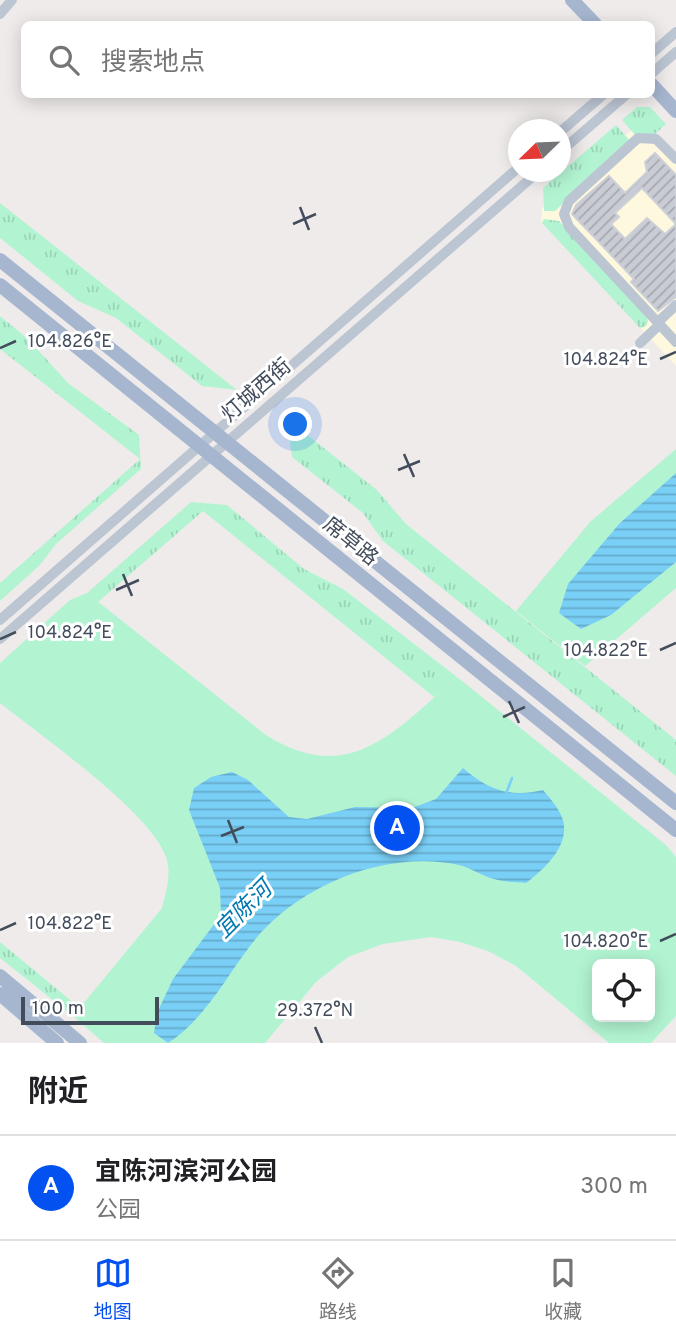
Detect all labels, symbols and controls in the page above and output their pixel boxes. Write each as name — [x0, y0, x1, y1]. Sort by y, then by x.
search box — [21, 21, 655, 98]
icon: search — [45, 41, 83, 79]
text: 搜索地点 — [101, 47, 205, 80]
north arrow — [508, 119, 571, 182]
text: 104.826°E — [28, 331, 112, 354]
text: 104.824°E — [564, 349, 648, 372]
street label: 灯城西街 — [216, 353, 298, 429]
your location — [278, 407, 312, 441]
street label: 席草路 — [317, 512, 383, 572]
text: 104.824°E — [28, 622, 112, 645]
text: 104.822°E — [564, 640, 648, 663]
pin: A — [374, 802, 420, 854]
water label: 宜陈河 — [210, 873, 282, 945]
text: 104.822°E — [28, 913, 112, 936]
text: 104.820°E — [564, 931, 648, 954]
map controls — [592, 959, 655, 1022]
button: locate — [592, 959, 655, 1022]
scale bar — [21, 994, 159, 1026]
text: 100 m — [32, 997, 84, 1021]
text: 29.372°N — [277, 1000, 353, 1023]
text: 附近 — [28, 1075, 88, 1112]
text: 宜陈河滨河公园 — [95, 1157, 277, 1190]
text: A — [43, 1173, 59, 1202]
text: 300 m — [580, 1173, 648, 1202]
text: 公园 — [95, 1197, 141, 1226]
tab: 地图 — [94, 1254, 132, 1325]
tab: 路线 — [319, 1254, 357, 1325]
tab: 收藏 — [544, 1254, 582, 1325]

